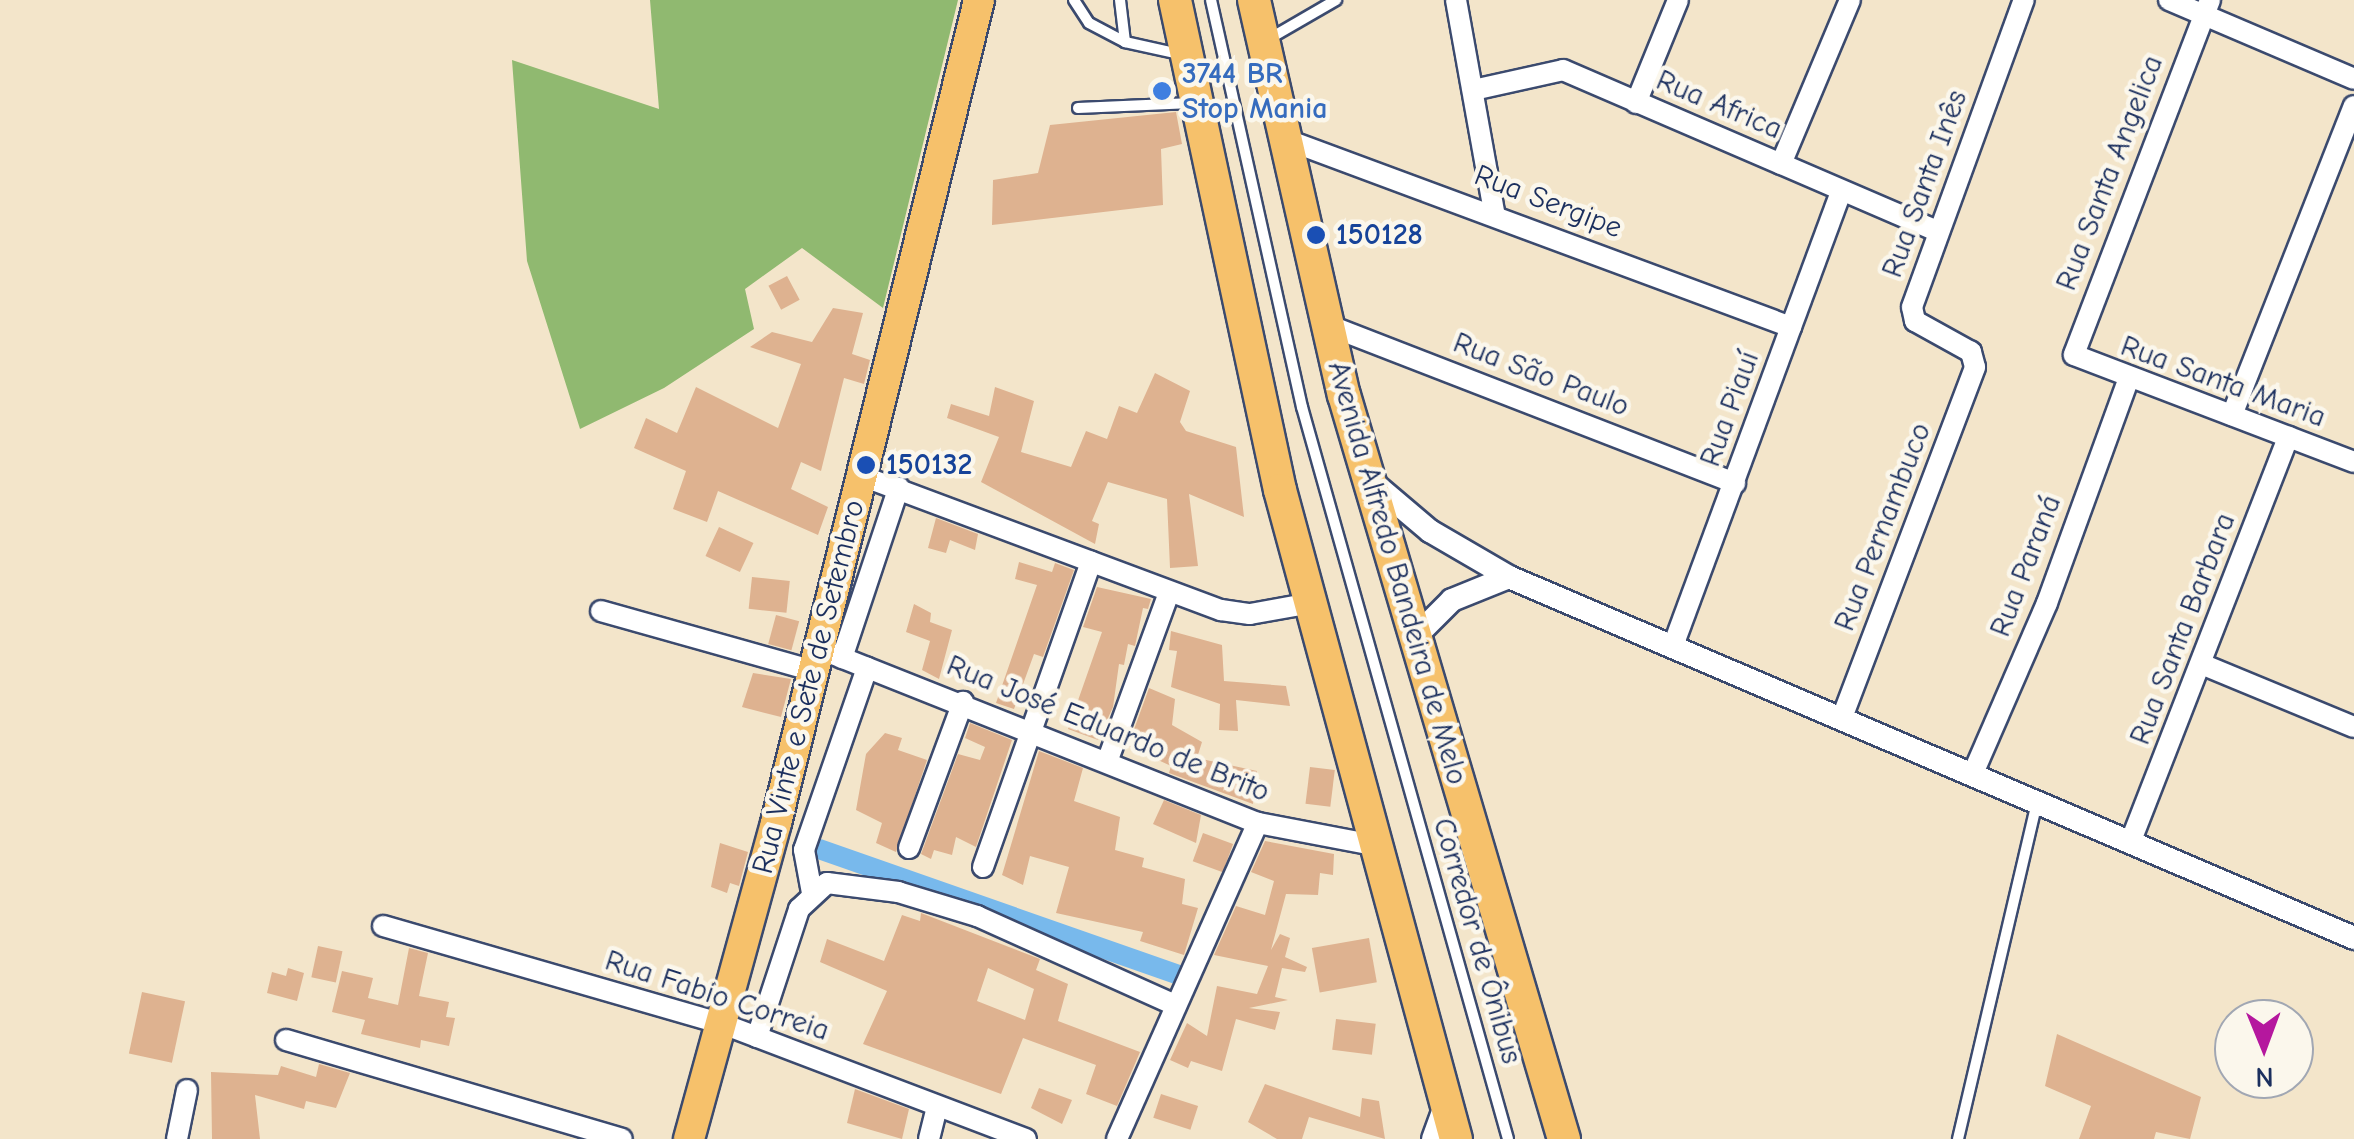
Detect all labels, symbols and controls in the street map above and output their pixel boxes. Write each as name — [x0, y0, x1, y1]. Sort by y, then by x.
street label: Rua Santa Angelica — [2049, 50, 2171, 296]
place label: 3744 BR Stop Mania — [1182, 56, 1328, 126]
street label: Rua Africa — [1651, 62, 1787, 148]
marker: 3744 BR Stop Mania — [1151, 80, 1173, 102]
street label: Rua Santa Inês — [1874, 86, 1976, 282]
street label: Rua Sergipe — [1469, 157, 1627, 247]
place label: 150128 — [1336, 217, 1423, 253]
marker: 150128 — [1305, 224, 1327, 246]
street label: Rua São Paulo — [1448, 325, 1634, 425]
street label: Rua Santa Maria — [2116, 328, 2330, 436]
street label: Rua Piauí — [1693, 346, 1767, 472]
street label: Avenida Alfredo Bandeira de Melo — [1319, 357, 1475, 789]
street label: Rua Pernambuco — [1827, 418, 1939, 636]
place label: 150132 — [886, 447, 972, 483]
marker: 150132 — [855, 454, 877, 476]
street label: Rua Paraná — [1983, 490, 2069, 642]
street label: Rua Vinte e Sete de Setembro — [745, 496, 873, 878]
street label: Rua Santa Barbara — [2122, 508, 2244, 750]
street label: Rua José Eduardo de Brito — [941, 648, 1275, 810]
street label: Corredor de Ônibus — [1425, 814, 1529, 1068]
street label: Rua Fabio Correia — [600, 943, 834, 1049]
north arrow — [2214, 999, 2314, 1099]
text: N — [2255, 1061, 2274, 1093]

